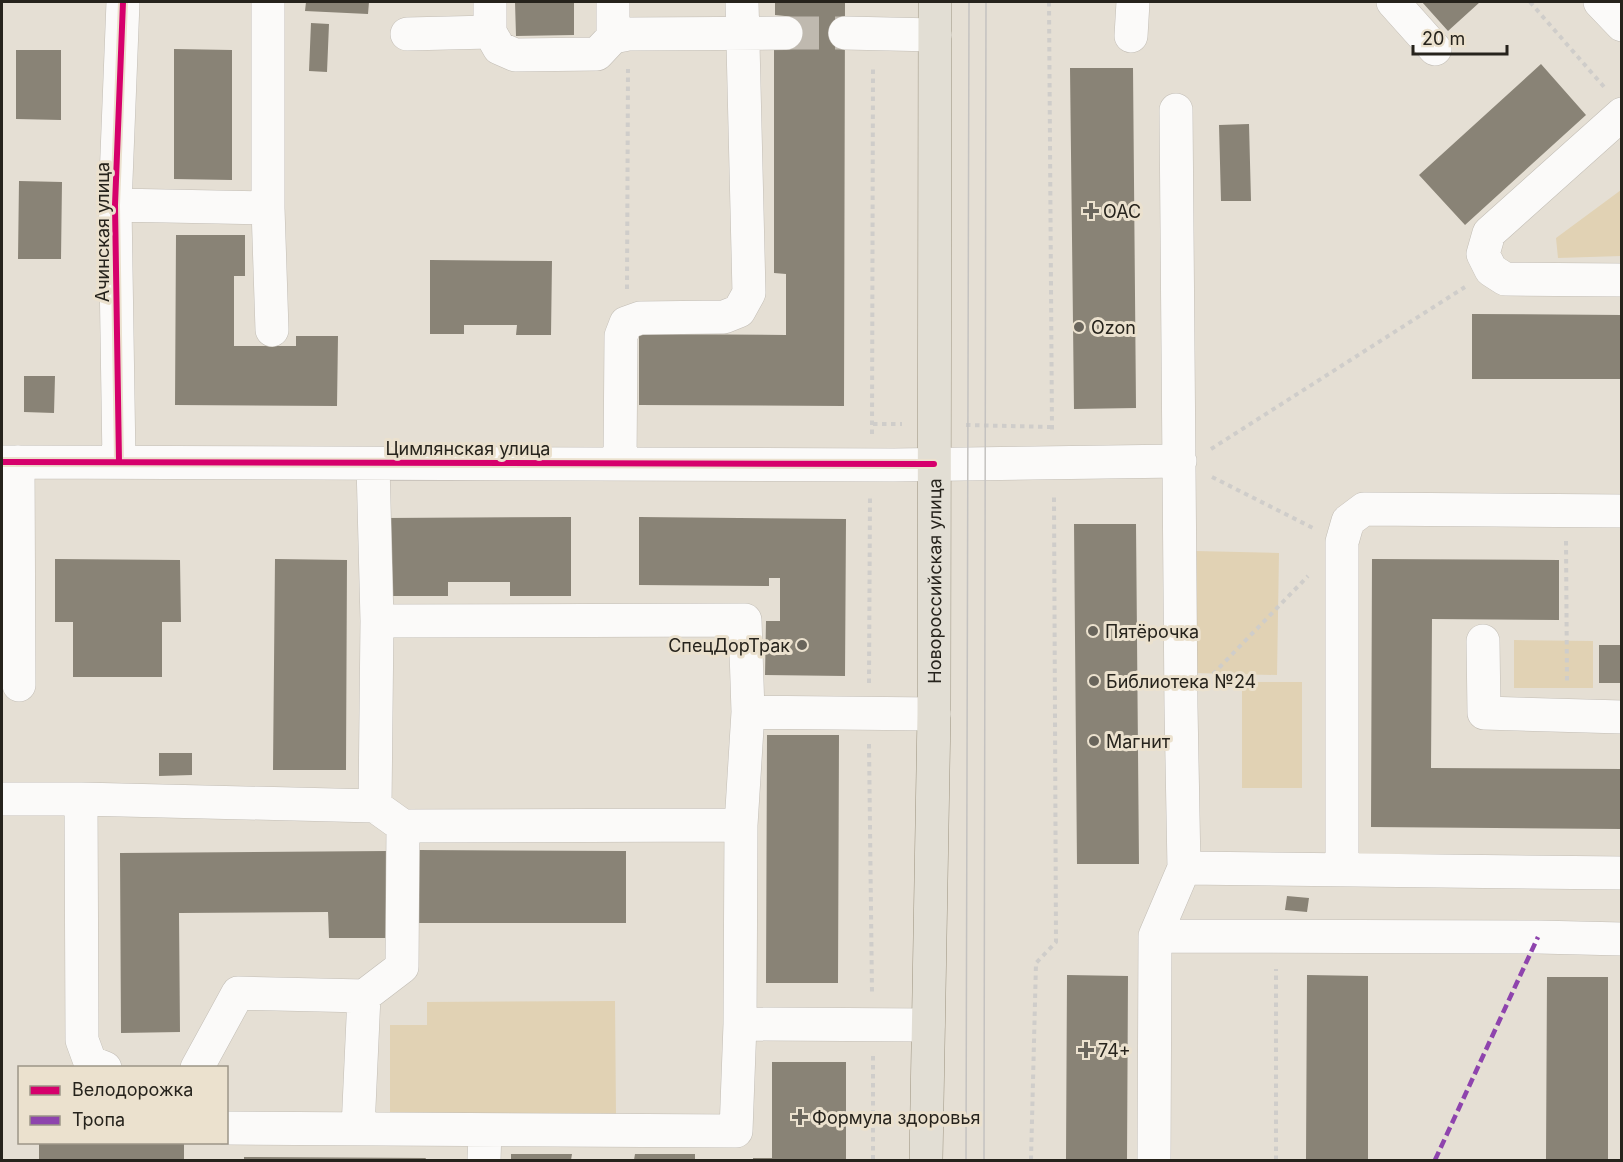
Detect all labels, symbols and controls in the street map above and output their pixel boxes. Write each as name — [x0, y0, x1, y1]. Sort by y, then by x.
scale bar — [1413, 18, 1508, 56]
text: 20 m — [1422, 28, 1465, 49]
street label: Ачинская улица — [92, 162, 113, 302]
place label: ОАС — [1103, 201, 1141, 222]
marker: ОАС — [1084, 204, 1098, 218]
place label: Ozon — [1091, 317, 1136, 338]
marker: Ozon — [1072, 320, 1086, 334]
street label: Цимлянская улица — [386, 438, 550, 459]
street label: Новороссийская улица — [924, 478, 945, 684]
place label: Пятёрочка — [1105, 621, 1199, 642]
marker: Пятёрочка — [1086, 624, 1100, 638]
place label: СпецДорТрак — [668, 635, 790, 656]
marker: СпецДорТрак — [795, 638, 809, 652]
place label: Библиотека №24 — [1106, 671, 1256, 692]
marker: Библиотека №24 — [1087, 674, 1101, 688]
place label: Магнит — [1106, 731, 1171, 752]
marker: Магнит — [1087, 734, 1101, 748]
place label: 74+ — [1098, 1040, 1131, 1061]
marker: 74+ — [1079, 1043, 1093, 1057]
legend — [18, 1066, 228, 1144]
text: Велодорожка — [72, 1079, 193, 1100]
place label: Формула здоровья — [812, 1107, 980, 1128]
text: Тропа — [72, 1109, 125, 1130]
marker: Формула здоровья — [793, 1110, 807, 1124]

